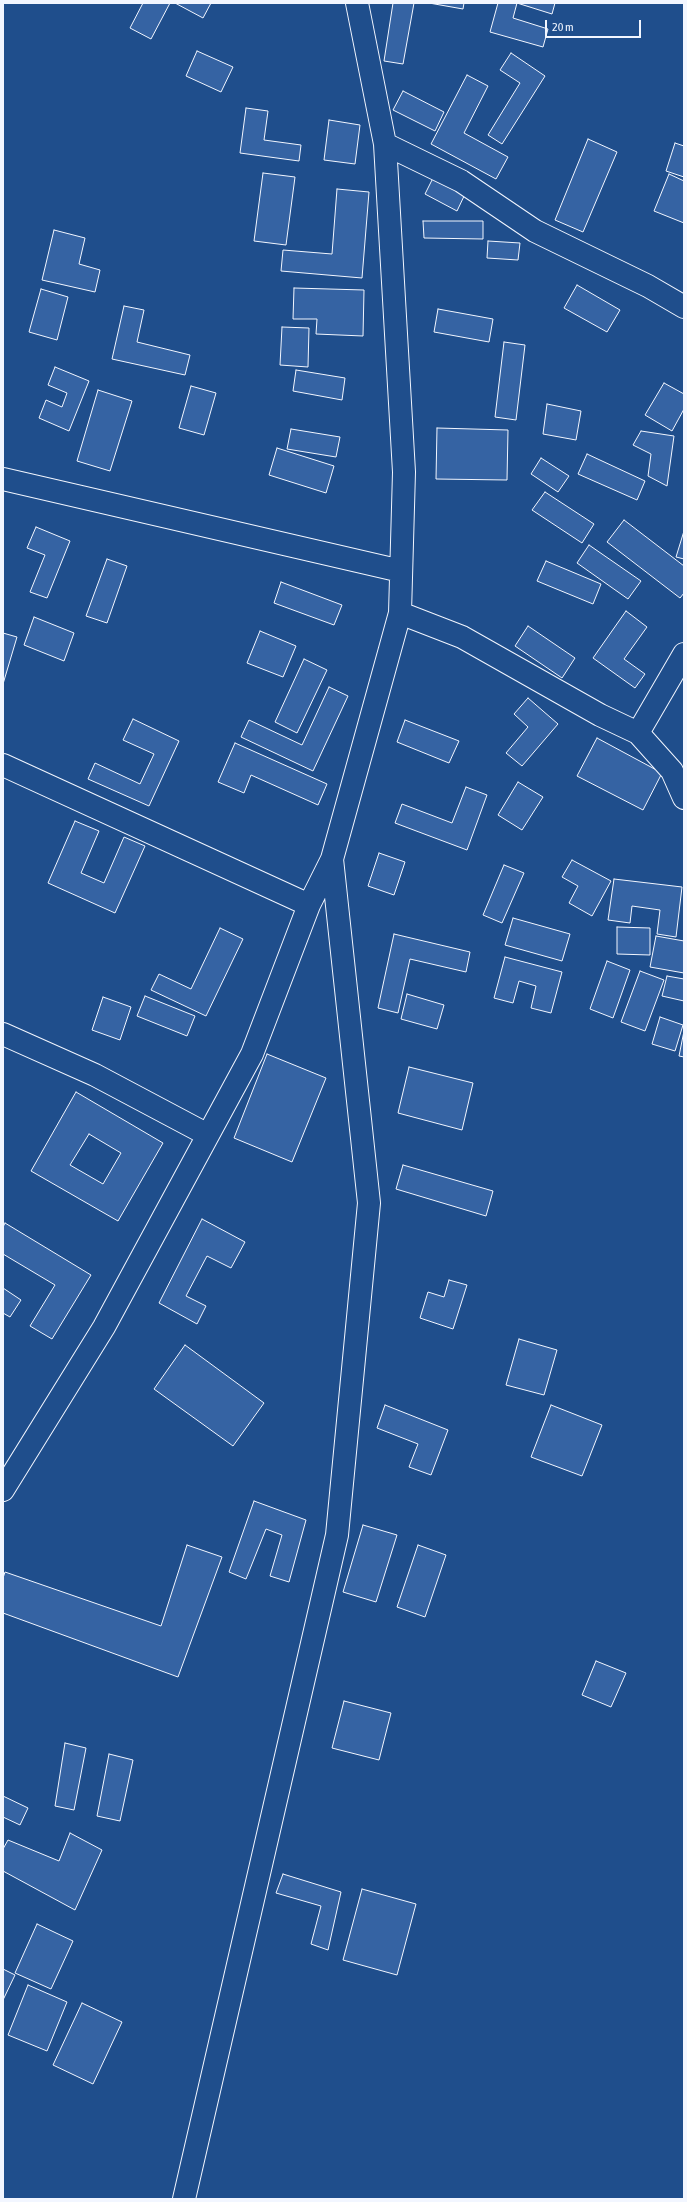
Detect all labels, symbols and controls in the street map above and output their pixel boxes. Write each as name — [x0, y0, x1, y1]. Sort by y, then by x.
scale bar — [547, 12, 643, 38]
text: 20 m — [552, 20, 574, 34]

